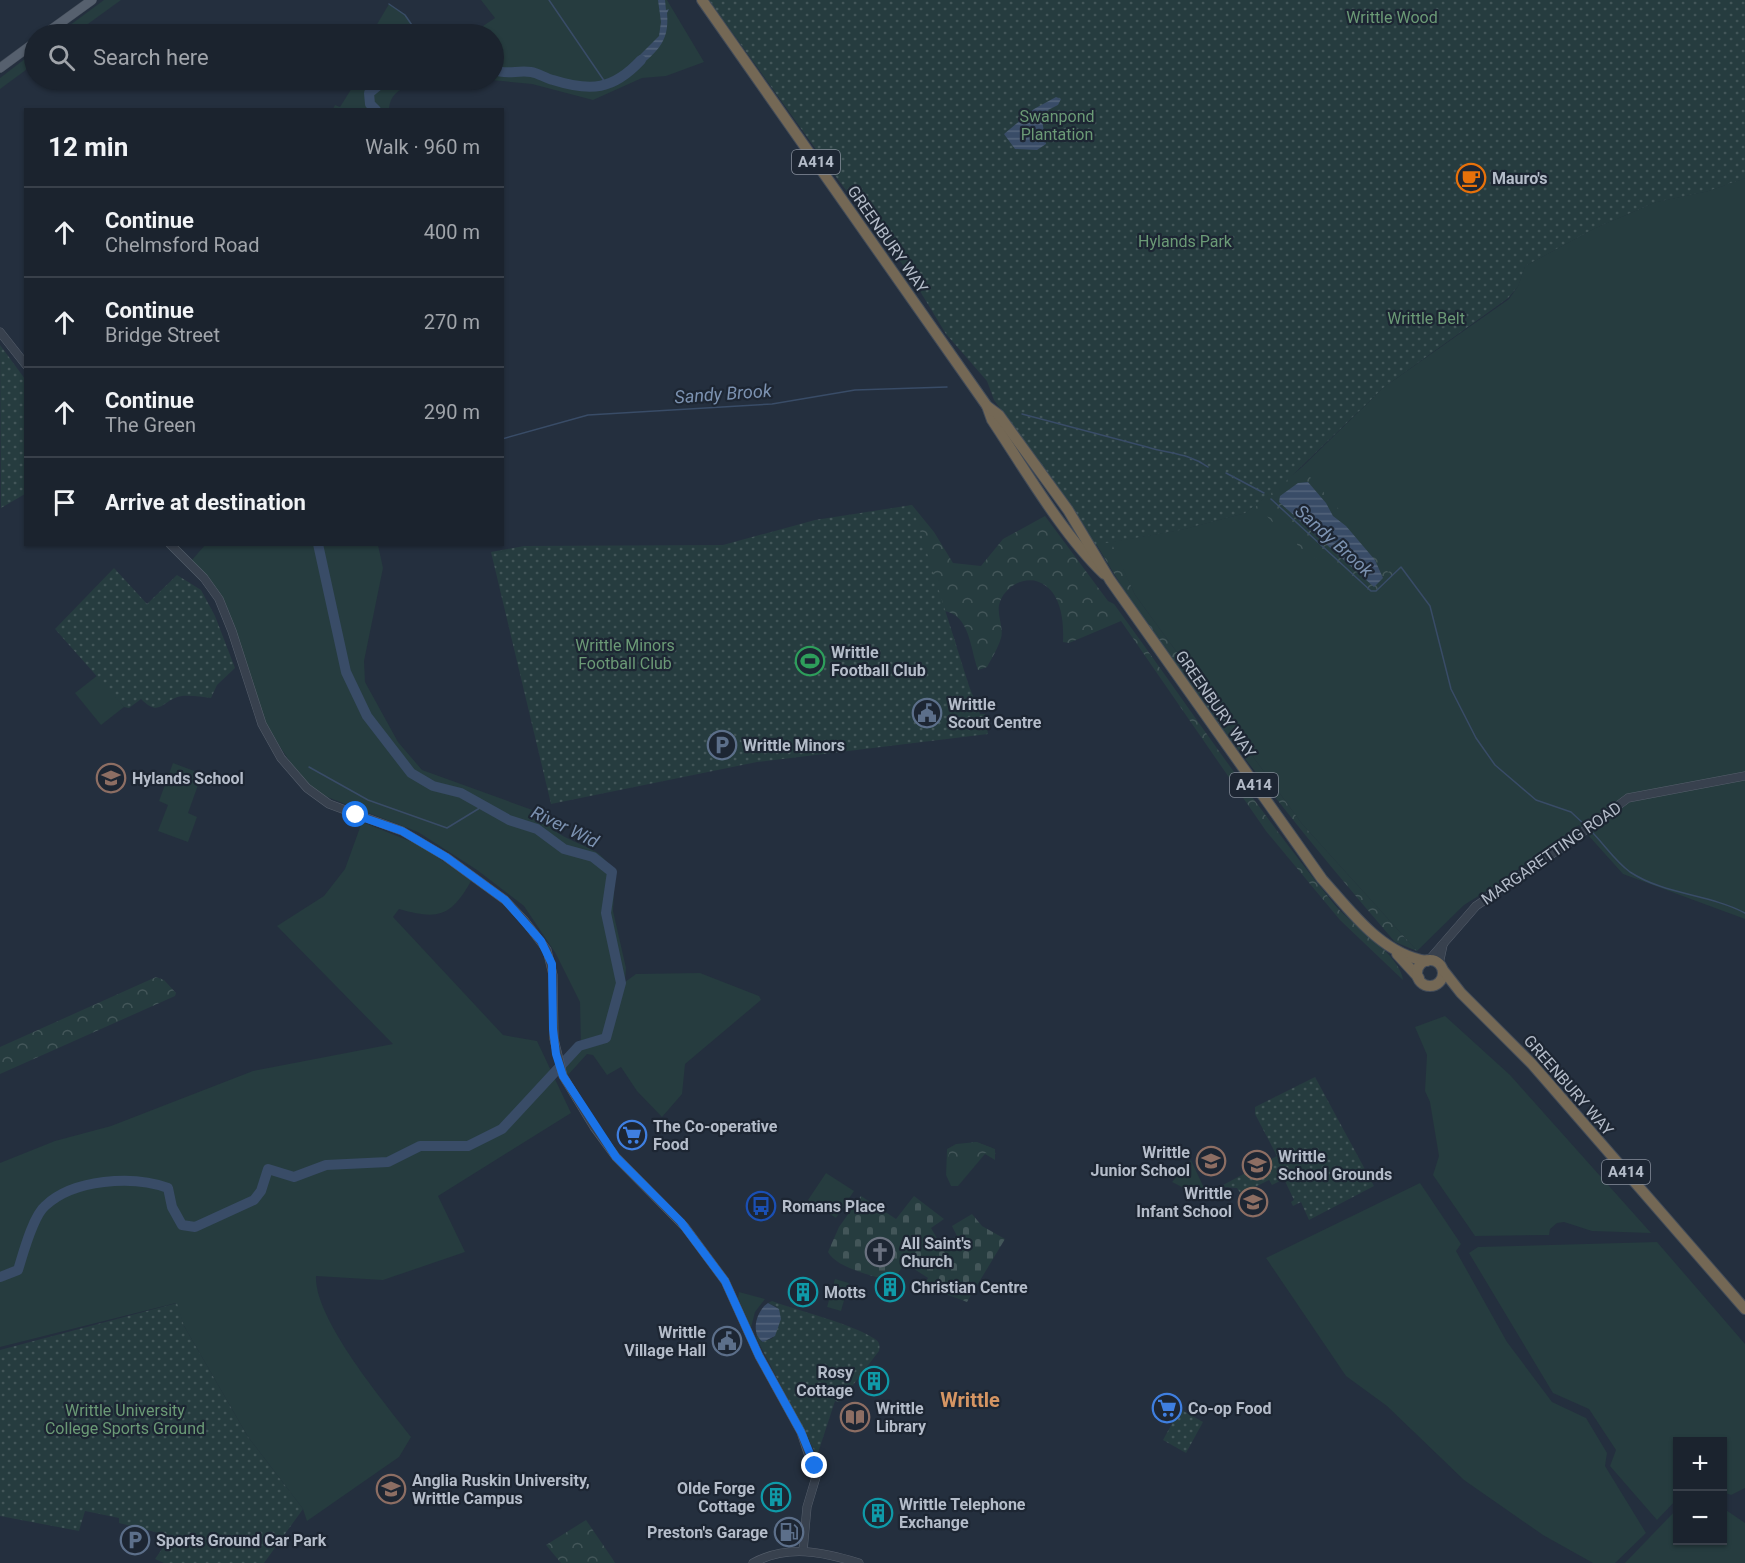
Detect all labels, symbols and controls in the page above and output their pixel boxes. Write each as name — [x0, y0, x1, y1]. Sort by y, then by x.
park label: Writtle Wood — [1346, 8, 1438, 27]
search box — [24, 24, 504, 90]
icon: search — [45, 41, 78, 74]
text: Search here — [93, 45, 209, 70]
park label: Swanpond Plantation — [1019, 107, 1095, 144]
text: 12 min — [48, 132, 128, 162]
text: Walk · 960 m — [365, 135, 480, 159]
road number: A414 — [792, 150, 840, 174]
cafe icon: Mauro's — [1455, 162, 1487, 194]
place label: Mauro's — [1492, 169, 1547, 188]
street label: GREENBURY WAY — [843, 182, 932, 297]
text: Continue — [105, 208, 194, 233]
icon: ahead — [48, 216, 81, 249]
text: 400 m — [424, 220, 480, 244]
park label: Hylands Park — [1138, 232, 1233, 251]
text: Chelmsford Road — [105, 233, 259, 257]
text: Continue — [105, 298, 194, 323]
icon: ahead — [48, 306, 81, 339]
park label: Writtle Belt — [1387, 309, 1465, 328]
text: 270 m — [424, 310, 480, 334]
text: Bridge Street — [105, 323, 220, 347]
water label: Sandy Brook — [674, 380, 773, 407]
text: Continue — [105, 388, 194, 413]
icon: ahead — [48, 396, 81, 429]
text: 290 m — [424, 400, 480, 424]
text: The Green — [105, 413, 196, 437]
icon: arrive — [48, 486, 81, 519]
text: Arrive at destination — [105, 490, 306, 515]
water label: Sandy Brook — [1291, 500, 1378, 582]
park label: Writtle Minors Football Club — [575, 636, 675, 673]
place label: Writtle Football Club — [831, 643, 926, 680]
sports icon: Writtle Football Club — [794, 645, 826, 677]
street label: GREENBURY WAY — [1171, 647, 1260, 762]
place label: Writtle Scout Centre — [948, 695, 1042, 732]
public building icon: Writtle Scout Centre — [911, 697, 943, 729]
parking icon: Writtle Minors — [706, 729, 738, 761]
place label: Writtle Minors — [743, 736, 845, 755]
school or university icon: Hylands School — [95, 762, 127, 794]
place label: Hylands School — [132, 769, 244, 788]
road number: A414 — [1230, 773, 1278, 797]
street label: MARGARETTING ROAD — [1478, 798, 1625, 909]
route start — [342, 801, 368, 827]
water label: River Wid — [528, 801, 603, 852]
street label: GREENBURY WAY — [1520, 1031, 1618, 1140]
place label: The Co-operative Food — [653, 1117, 778, 1154]
supermarket icon: The Co-operative Food — [616, 1119, 648, 1151]
place label: Writtle Junior School — [1091, 1143, 1190, 1180]
school or university icon: Writtle Junior School — [1195, 1145, 1227, 1177]
place label: Writtle School Grounds — [1278, 1147, 1392, 1184]
school or university icon: Writtle School Grounds — [1241, 1149, 1273, 1181]
road number: A414 — [1602, 1160, 1650, 1184]
place label: Writtle Infant School — [1136, 1184, 1232, 1221]
school or university icon: Writtle Infant School — [1237, 1186, 1269, 1218]
bus stop icon: Romans Place — [745, 1190, 777, 1222]
place label: Romans Place — [782, 1197, 885, 1216]
place label: All Saint's Church — [901, 1234, 971, 1271]
church icon: All Saint's Church — [864, 1236, 896, 1268]
building icon: Christian Centre — [874, 1271, 906, 1303]
building icon: Motts — [787, 1276, 819, 1308]
place label: Christian Centre — [911, 1278, 1028, 1297]
place label: Motts — [824, 1283, 866, 1302]
place label: Writtle Village Hall — [624, 1323, 706, 1360]
public building icon: Writtle Village Hall — [711, 1325, 743, 1357]
place label: Rosy Cottage — [796, 1363, 854, 1400]
building icon: Rosy Cottage — [858, 1365, 890, 1397]
district label: Writtle — [940, 1388, 1000, 1412]
supermarket icon: Co-op Food — [1151, 1392, 1183, 1424]
place label: Writtle Library — [876, 1399, 927, 1436]
place label: Co-op Food — [1188, 1399, 1272, 1418]
park label: Writtle University College Sports Ground — [45, 1401, 205, 1438]
library icon: Writtle Library — [839, 1401, 871, 1433]
map controls — [1673, 1437, 1727, 1545]
button: + — [1673, 1437, 1727, 1491]
route end — [801, 1452, 827, 1478]
place label: Anglia Ruskin University, Writtle Campus — [412, 1471, 590, 1508]
school or university icon: Anglia Ruskin University, Writtle Campus — [375, 1473, 407, 1505]
place label: Olde Forge Cottage — [677, 1479, 755, 1516]
building icon: Olde Forge Cottage — [760, 1481, 792, 1513]
button: − — [1673, 1491, 1727, 1545]
place label: Writtle Telephone Exchange — [899, 1495, 1026, 1532]
building icon: Writtle Telephone Exchange — [862, 1497, 894, 1529]
fuel station icon: Preston's Garage — [773, 1516, 805, 1548]
place label: Preston's Garage — [647, 1523, 768, 1542]
parking icon: Sports Ground Car Park — [119, 1524, 151, 1556]
place label: Sports Ground Car Park — [156, 1531, 327, 1550]

